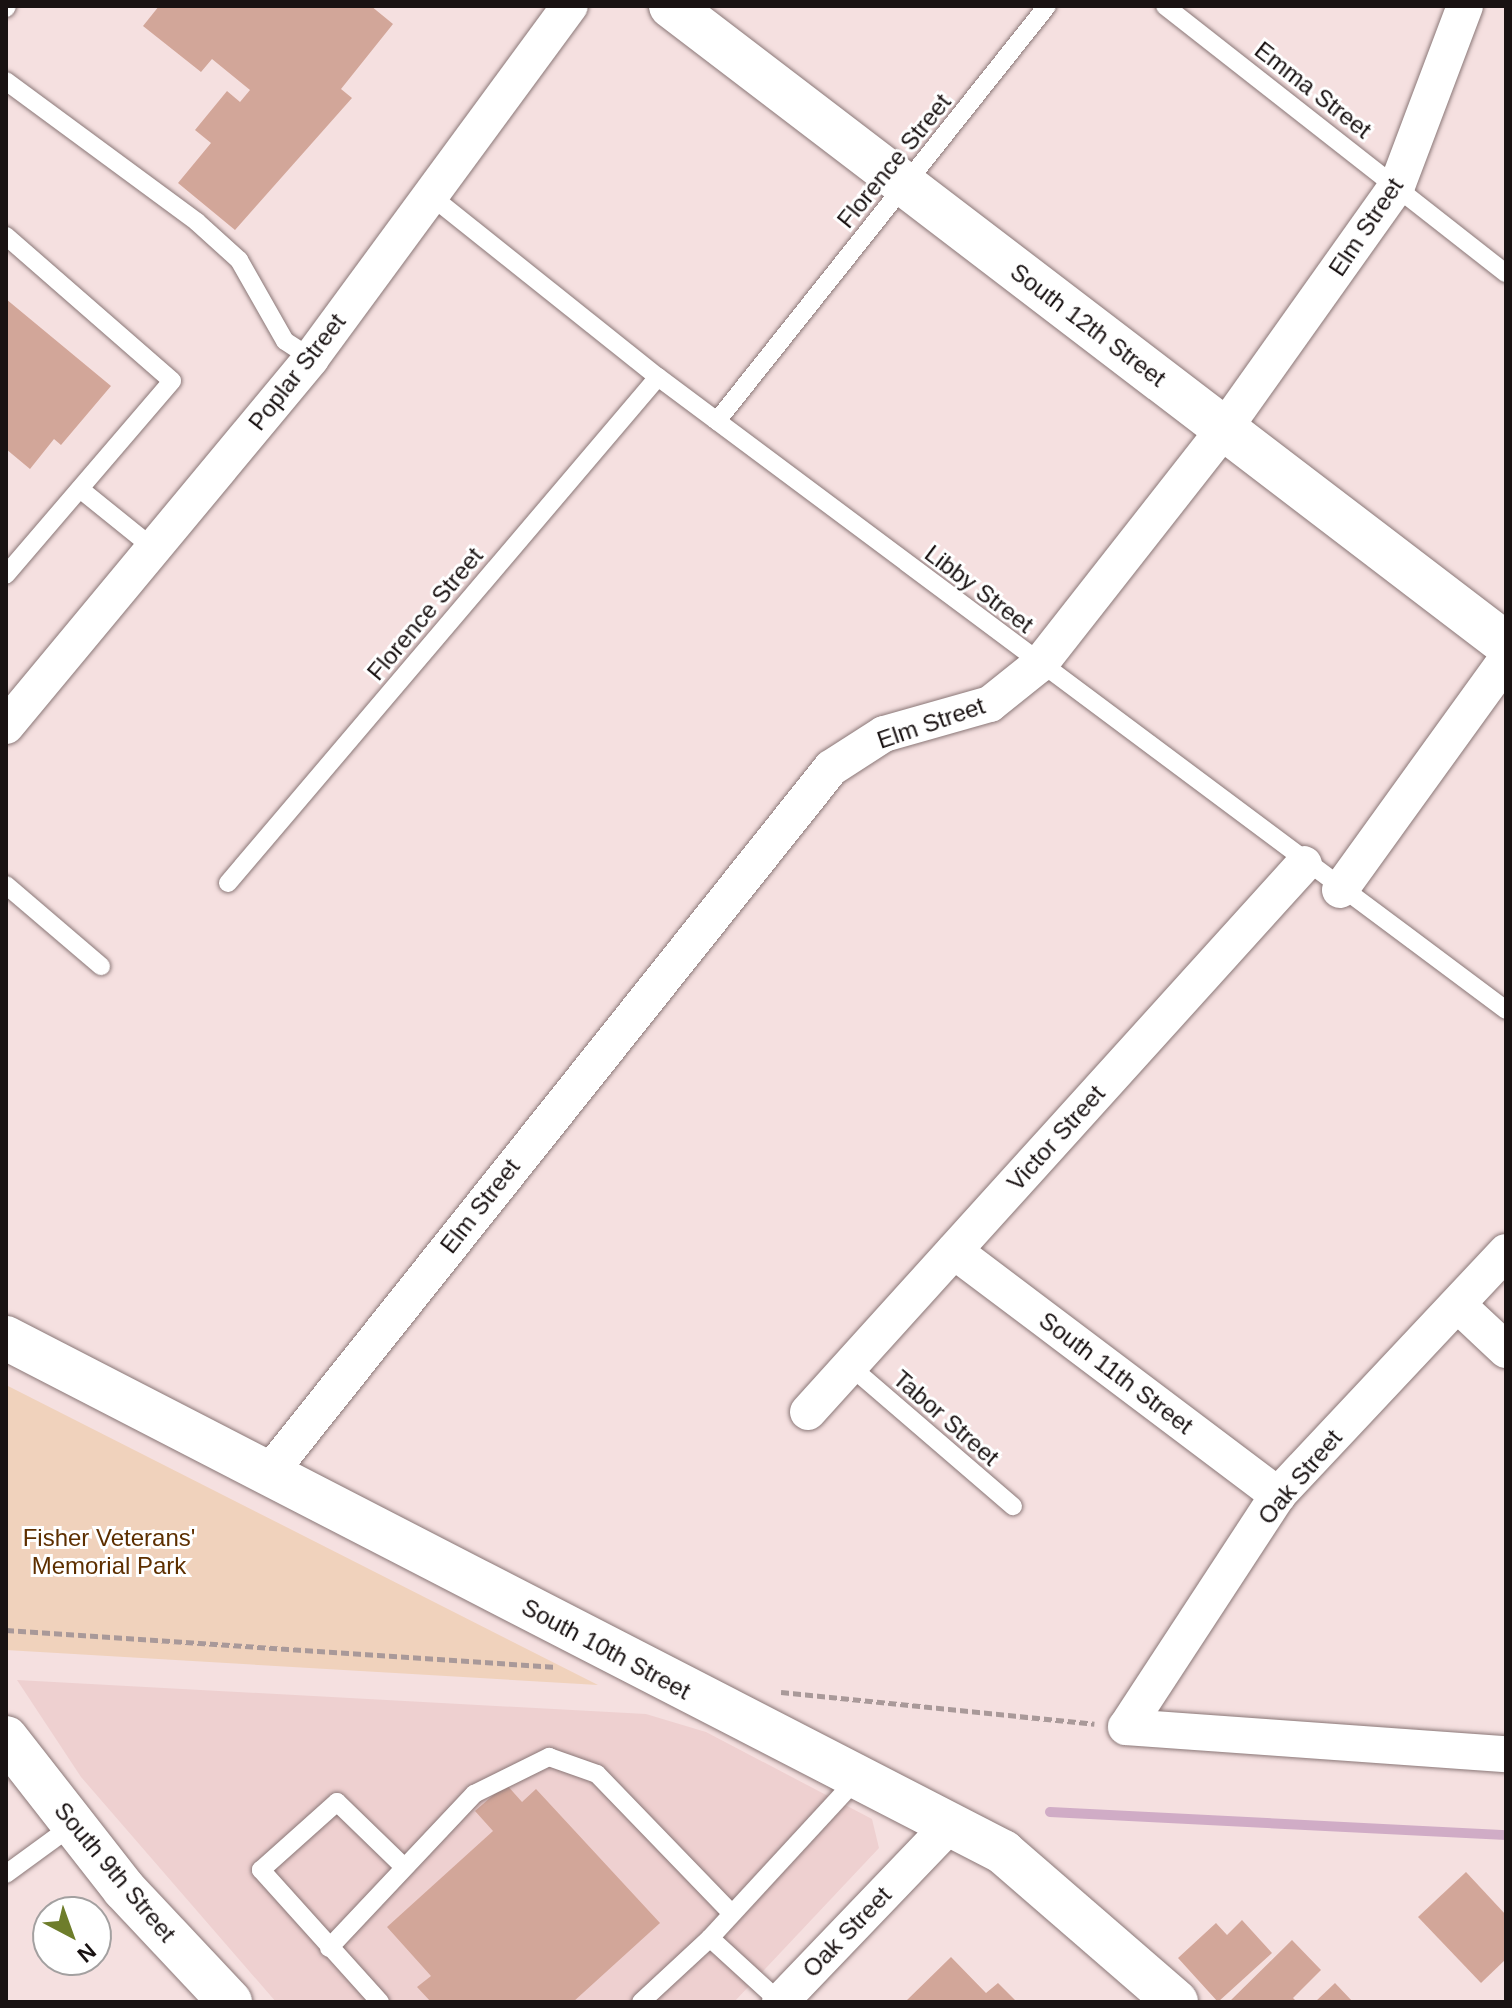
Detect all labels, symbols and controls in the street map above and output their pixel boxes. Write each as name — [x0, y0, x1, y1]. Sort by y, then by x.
street label: Emma Street — [1249, 36, 1377, 144]
street label: Florence Street — [831, 88, 957, 234]
street label: Elm Street — [1323, 173, 1409, 281]
street label: South 12th Street — [1005, 257, 1171, 393]
street label: Poplar Street — [243, 308, 351, 436]
street label: Libby Street — [919, 539, 1039, 639]
street label: Florence Street — [361, 542, 489, 686]
street label: Elm Street — [873, 691, 989, 755]
street label: Victor Street — [1001, 1079, 1111, 1197]
street label: Elm Street — [434, 1153, 526, 1259]
street label: South 11th Street — [1033, 1306, 1199, 1440]
street label: Tabor Street — [887, 1364, 1005, 1472]
street label: Oak Street — [1252, 1424, 1348, 1530]
park label: Fisher Veterans' Memorial Park — [23, 1524, 195, 1580]
street label: South 10th Street — [517, 1592, 695, 1706]
street label: South 9th Street — [48, 1796, 182, 1948]
street label: Oak Street — [797, 1881, 897, 1983]
north arrow — [32, 1896, 112, 1976]
text: N — [73, 1938, 101, 1968]

